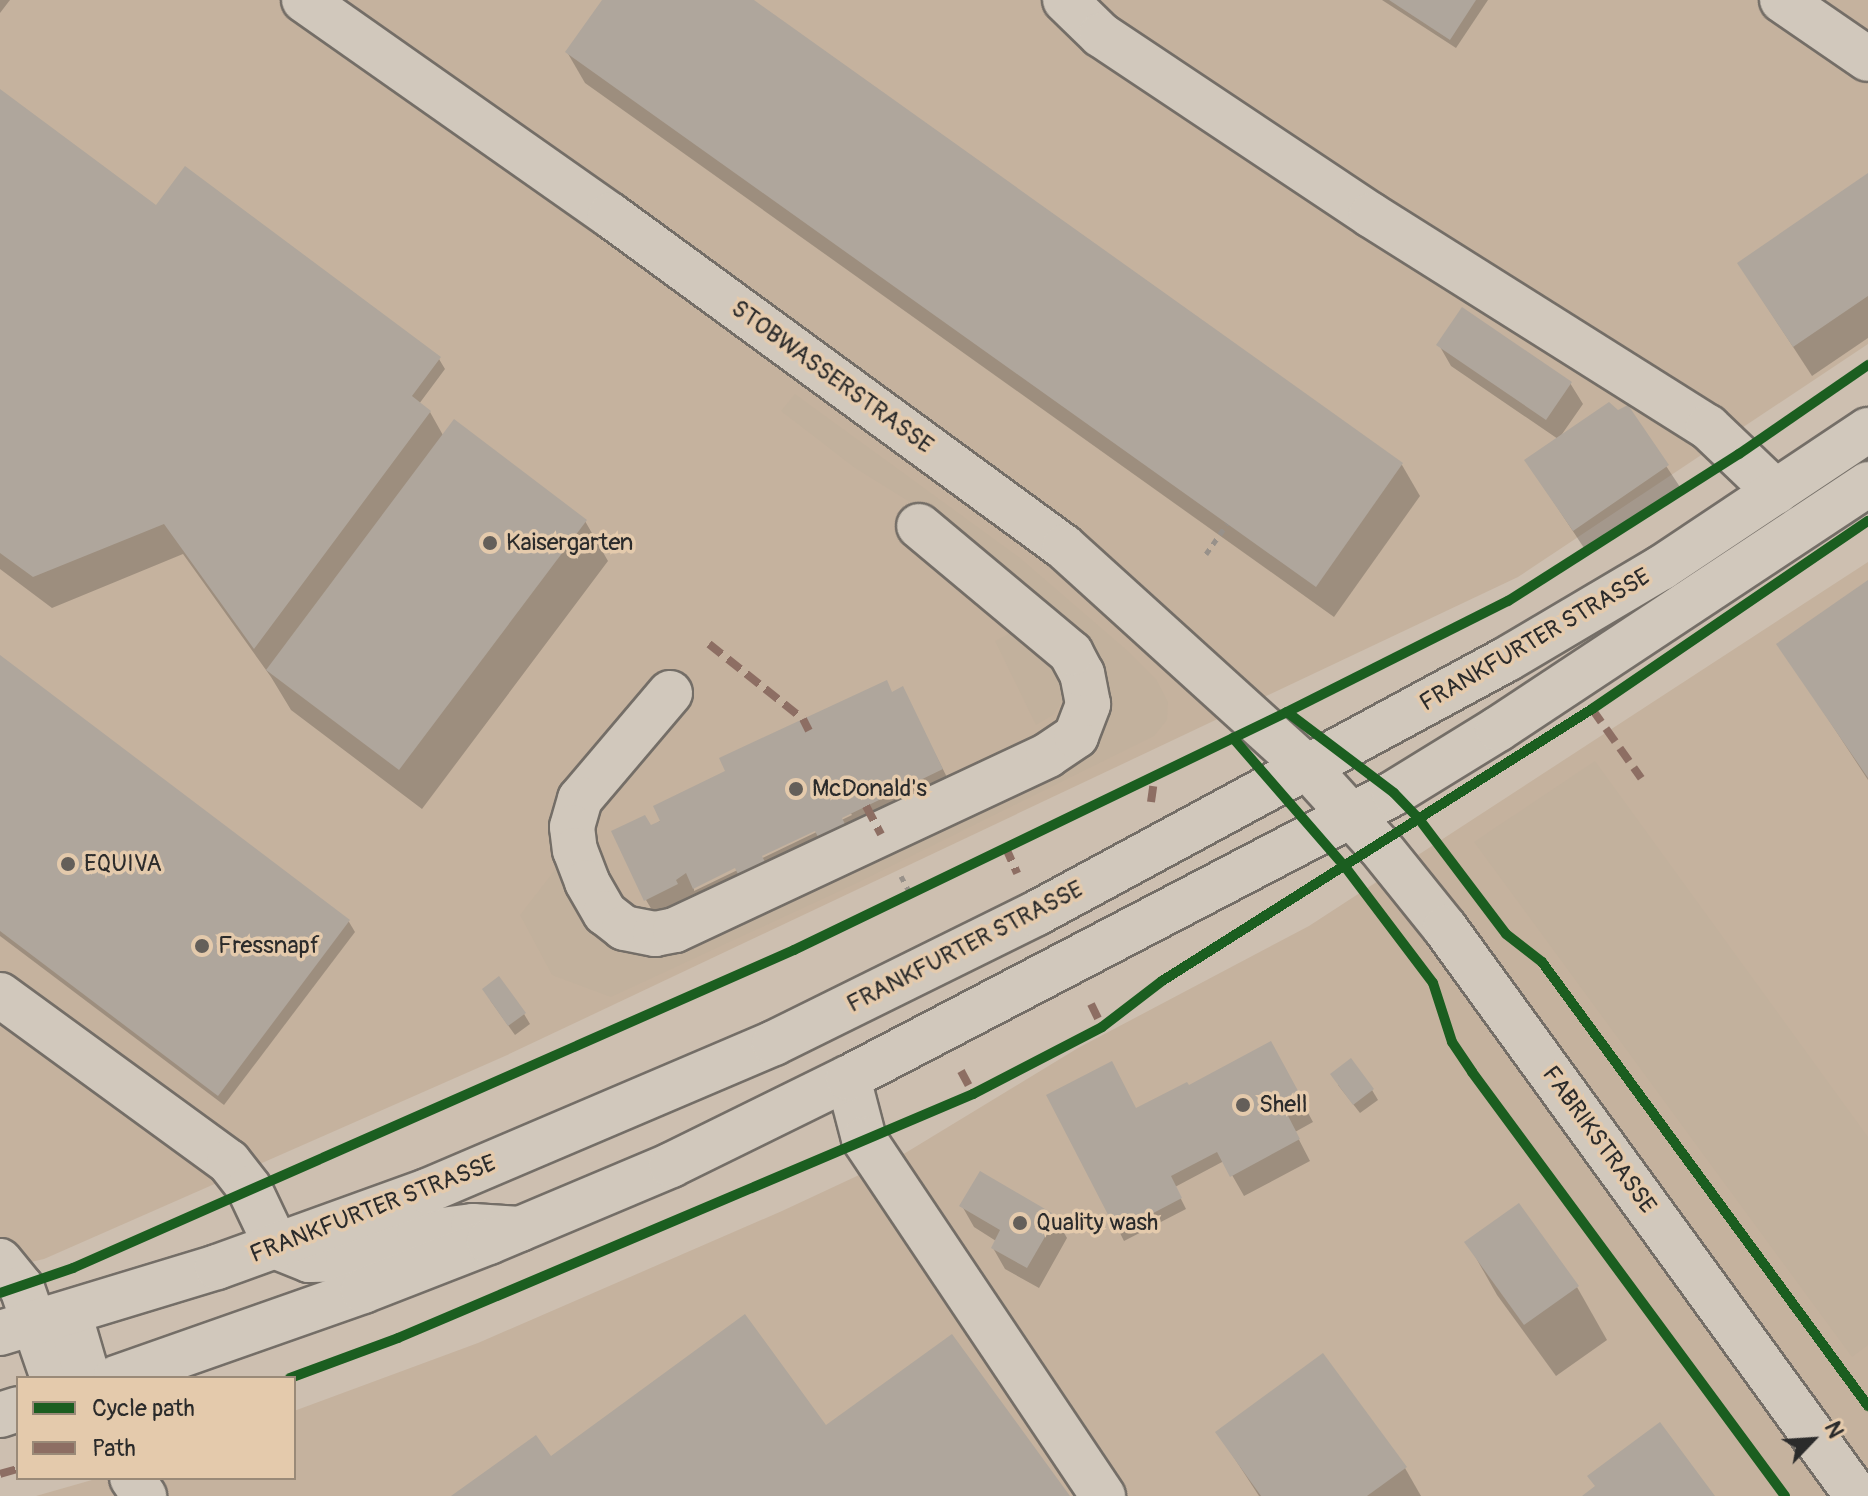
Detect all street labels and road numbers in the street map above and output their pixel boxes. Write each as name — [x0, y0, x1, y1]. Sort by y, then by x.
street label: STOBWASSERSTRASSE — [725, 294, 939, 460]
street label: FRANKFURTER STRASSE — [1415, 562, 1655, 718]
street label: FRANKFURTER STRASSE — [842, 875, 1088, 1019]
street label: FABRIKSTRASSE — [1536, 1061, 1662, 1219]
street label: FRANKFURTER STRASSE — [246, 1149, 500, 1269]

